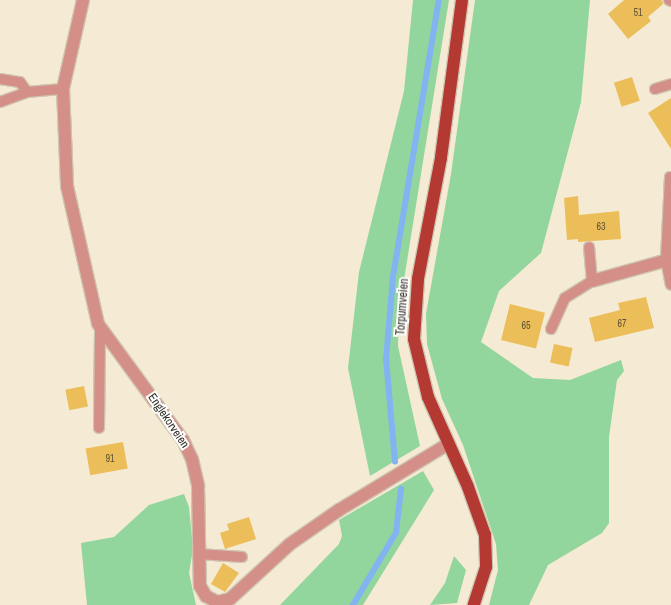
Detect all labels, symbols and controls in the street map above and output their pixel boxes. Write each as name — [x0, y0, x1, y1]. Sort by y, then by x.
house number: 51 — [633, 7, 643, 19]
house number: 63 — [596, 221, 606, 233]
street label: Torpumveien — [394, 278, 412, 336]
house number: 67 — [617, 318, 627, 330]
house number: 65 — [521, 320, 531, 332]
street label: Englekorveien — [144, 391, 192, 451]
house number: 91 — [105, 453, 115, 465]

